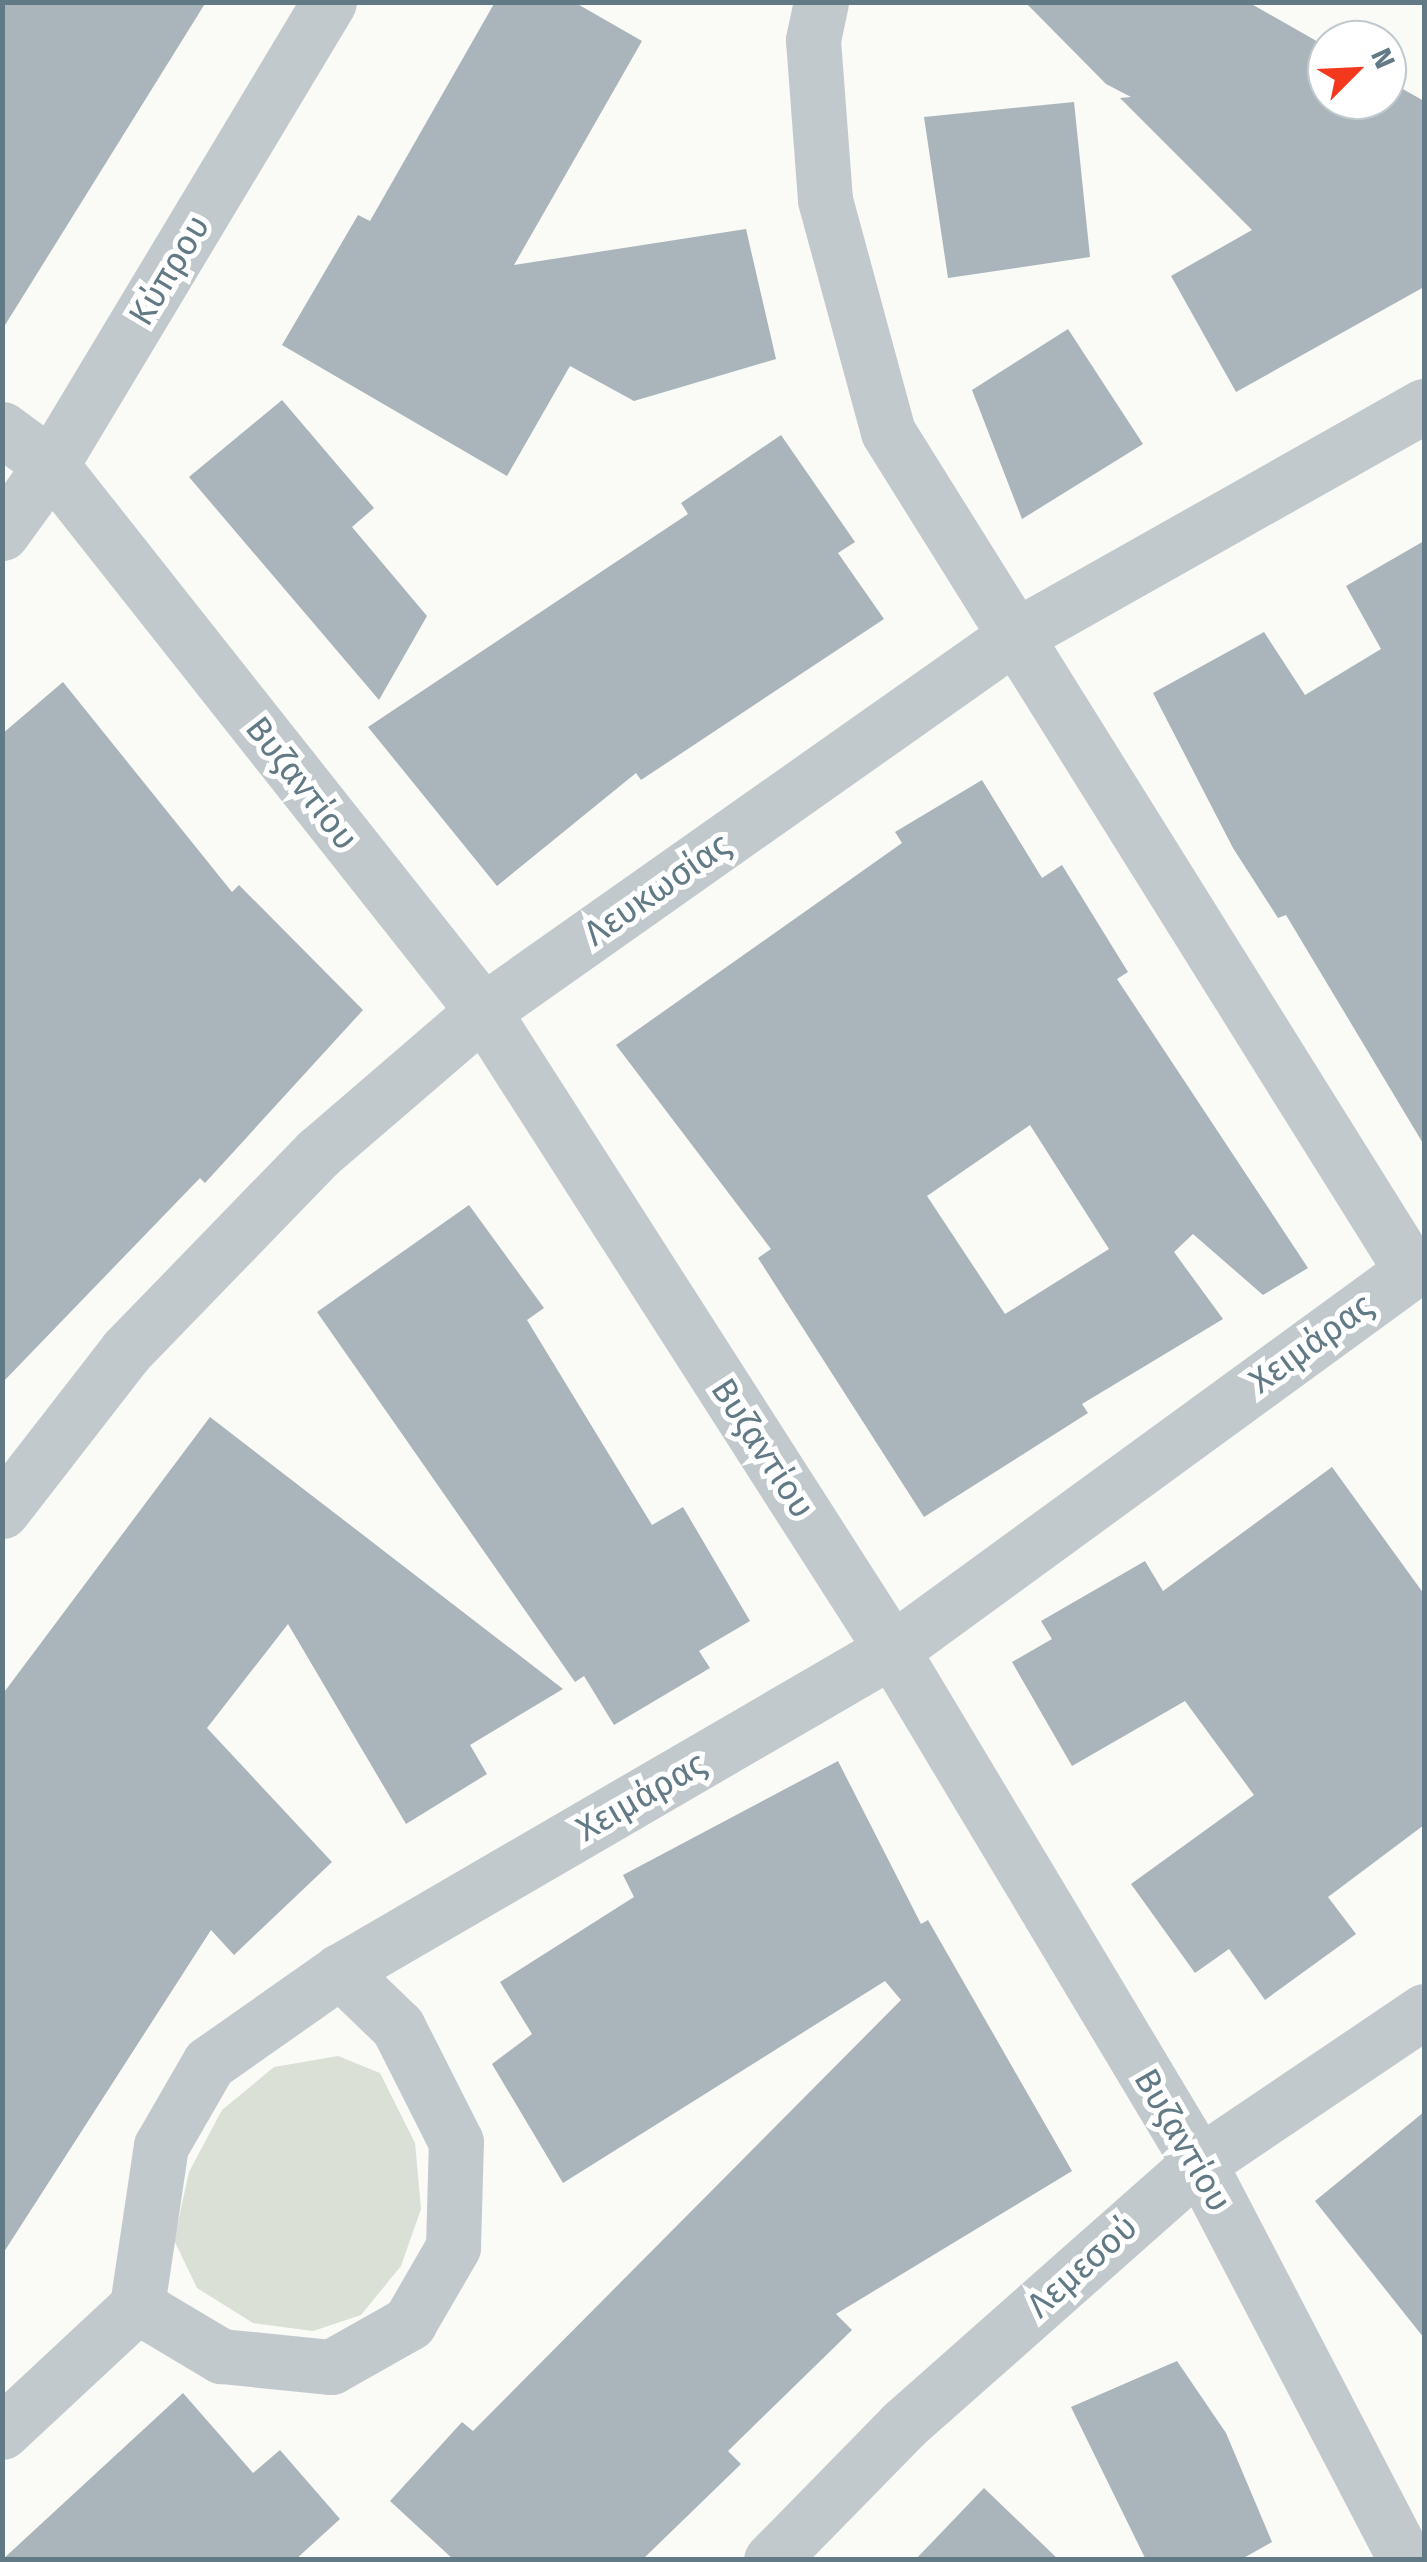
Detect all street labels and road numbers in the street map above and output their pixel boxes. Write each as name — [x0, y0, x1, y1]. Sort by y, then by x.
street label: Κύπρου — [120, 207, 218, 333]
street label: Βυζαντίου — [237, 708, 367, 858]
street label: Λευκωσίας — [576, 823, 738, 955]
street label: Χειμάρας — [1241, 1284, 1381, 1402]
street label: Βυζαντίου — [702, 1370, 824, 1526]
street label: Χειμάρας — [569, 1742, 713, 1850]
street label: Βυζαντίου — [1125, 2061, 1241, 2219]
street label: Λεμεσού — [1018, 2206, 1146, 2326]

